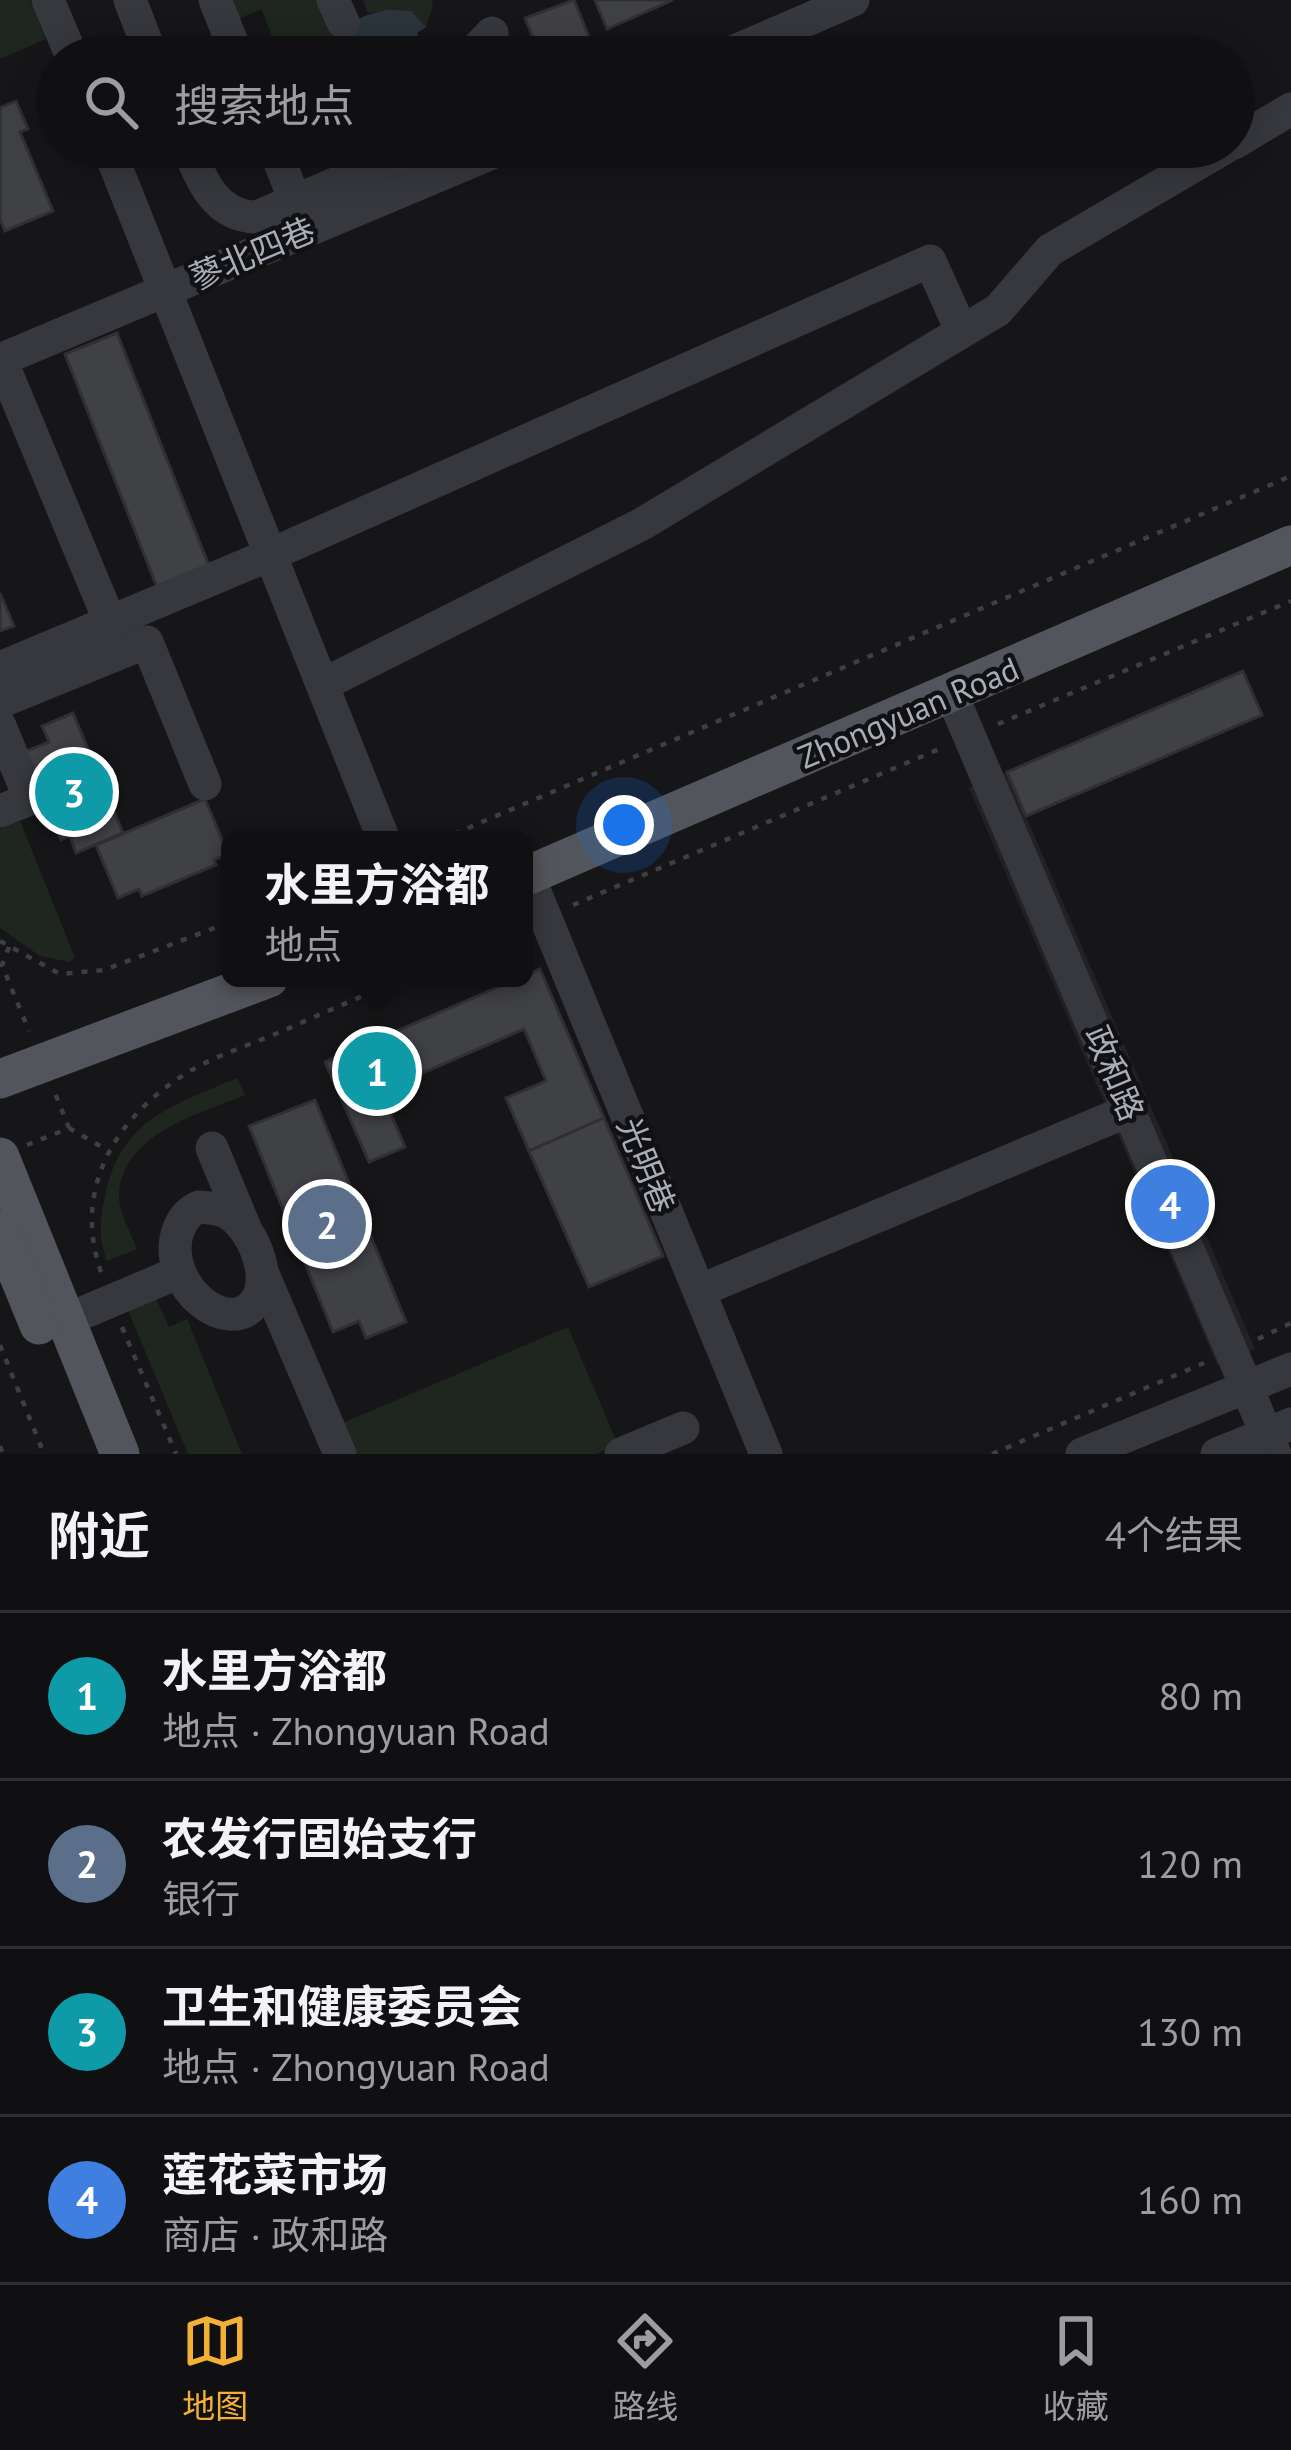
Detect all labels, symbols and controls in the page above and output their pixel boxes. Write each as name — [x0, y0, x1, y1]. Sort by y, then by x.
search box — [36, 36, 1255, 168]
icon: search — [78, 69, 144, 135]
text: 搜索地点 — [174, 76, 354, 134]
street label: 蓼北四巷 — [183, 207, 321, 299]
street label: Zhongyuan Road — [791, 646, 1025, 778]
pin: 3 — [35, 747, 113, 837]
your location — [594, 795, 654, 855]
popup — [221, 831, 533, 987]
text: 水里方浴都 — [264, 855, 490, 913]
text: 地点 — [264, 919, 343, 970]
street label: 政和路 — [1076, 1019, 1154, 1127]
pin: 1 — [338, 1026, 416, 1116]
street label: 光明巷 — [609, 1111, 685, 1219]
pin: 4 — [1131, 1159, 1209, 1249]
pin: 2 — [288, 1179, 366, 1269]
text: 附近 — [48, 1502, 150, 1568]
text: 4个结果 — [1105, 1509, 1243, 1560]
text: 水里方浴都 — [162, 1641, 387, 1699]
text: 1 — [76, 1670, 98, 1721]
text: 80 m — [1158, 1670, 1243, 1721]
text: 地点 · Zhongyuan Road — [162, 1705, 550, 1756]
text: 农发行固始支行 — [162, 1809, 477, 1867]
text: 2 — [76, 1838, 98, 1889]
text: 120 m — [1137, 1838, 1243, 1889]
text: 银行 — [162, 1873, 240, 1924]
text: 卫生和健康委员会 — [162, 1977, 522, 2035]
text: 3 — [76, 2006, 98, 2057]
text: 130 m — [1137, 2006, 1243, 2057]
text: 地点 · Zhongyuan Road — [162, 2041, 550, 2092]
text: 莲花菜市场 — [162, 2145, 387, 2203]
text: 4 — [76, 2174, 98, 2225]
text: 160 m — [1137, 2174, 1243, 2225]
text: 商店 · 政和路 — [162, 2209, 388, 2260]
tab: 地图 — [182, 2308, 248, 2428]
tab: 路线 — [612, 2308, 678, 2428]
tab: 收藏 — [1043, 2308, 1109, 2428]

